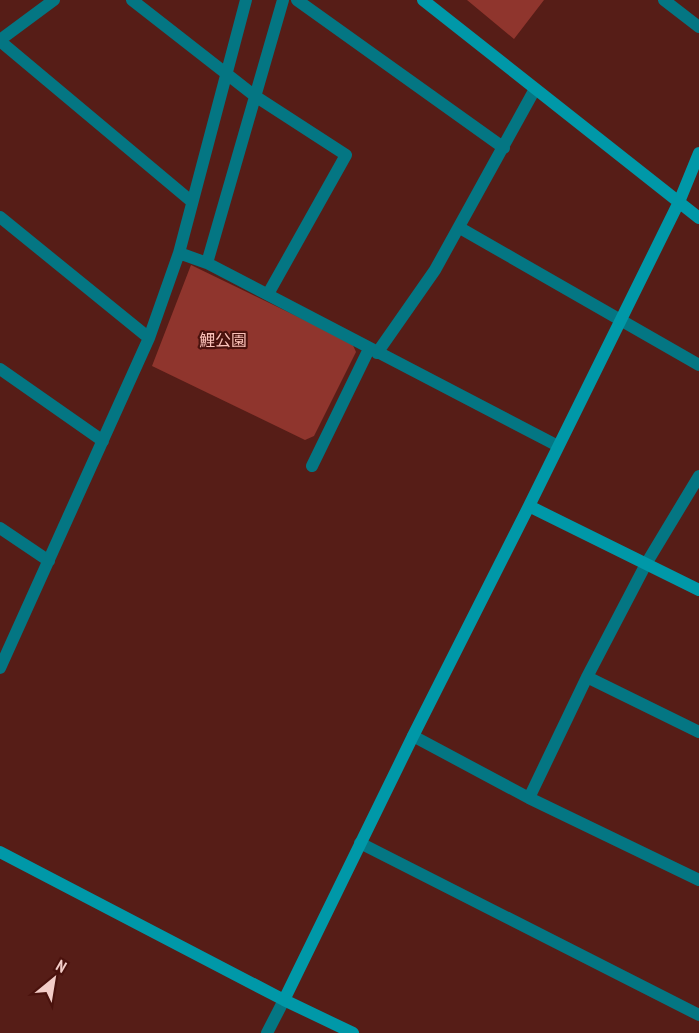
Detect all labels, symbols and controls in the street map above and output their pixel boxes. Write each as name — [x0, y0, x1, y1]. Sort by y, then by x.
park label: 鯉公園 — [199, 330, 247, 350]
north arrow — [24, 949, 84, 1009]
text: N — [53, 955, 70, 977]

